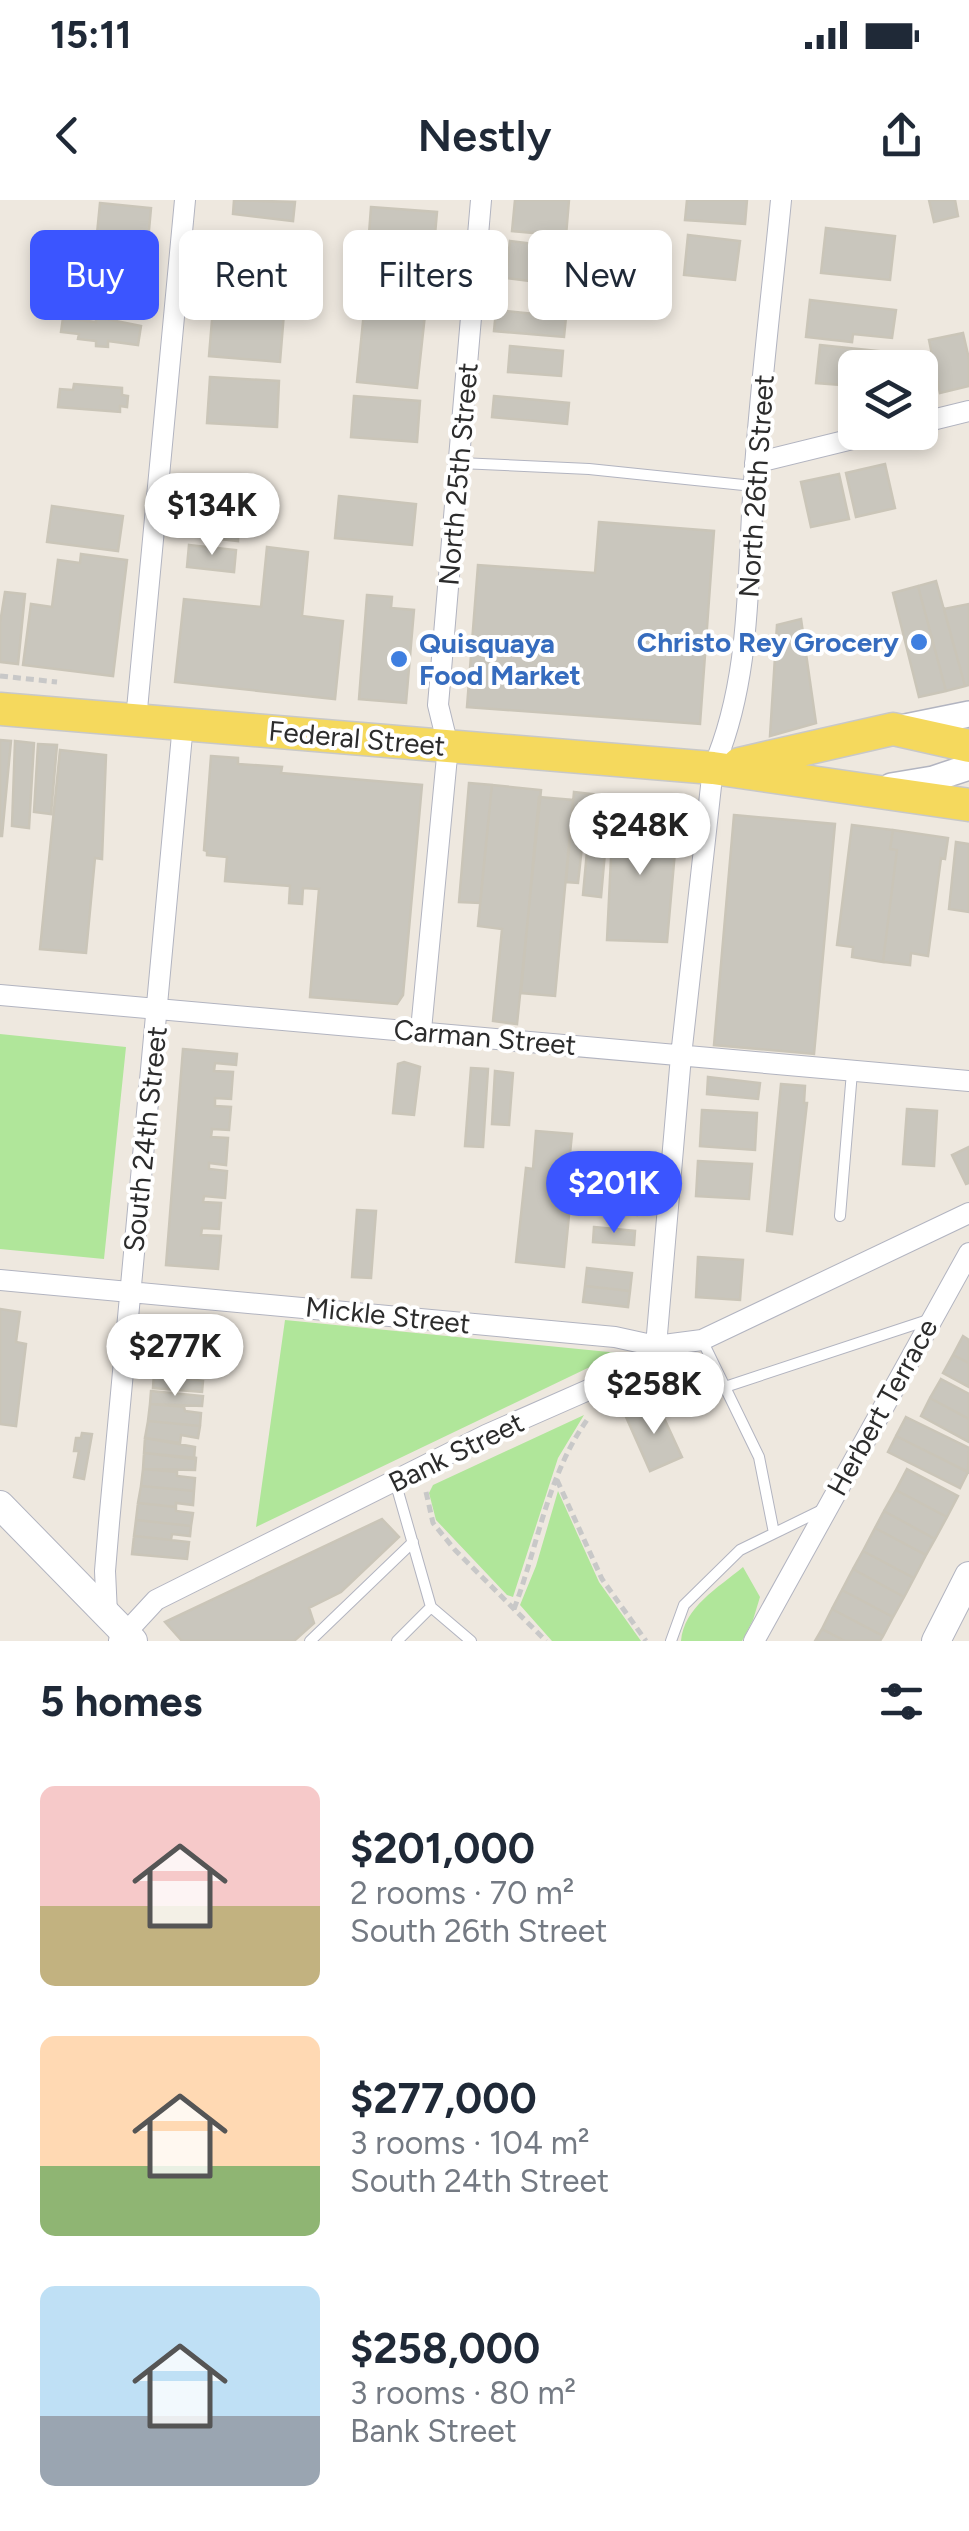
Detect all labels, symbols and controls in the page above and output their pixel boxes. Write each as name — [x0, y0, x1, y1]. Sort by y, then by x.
text: 15:11 — [50, 12, 132, 58]
icon: back — [40, 108, 95, 163]
text: Nestly — [418, 108, 551, 162]
icon: share — [874, 108, 929, 163]
chip: Buy — [30, 230, 159, 320]
chip: Rent — [179, 230, 323, 320]
chip: Filters — [343, 230, 508, 320]
chip: New — [528, 230, 672, 320]
map controls — [838, 350, 938, 450]
button: layers — [838, 350, 938, 450]
street label: North 25th Street — [431, 361, 485, 587]
street label: North 26th Street — [731, 373, 781, 599]
pin: $134K — [142, 473, 282, 558]
text: $134K — [167, 486, 257, 524]
place label: Christo Rey Grocery — [637, 625, 900, 659]
place label: Quisquaya Food Market — [419, 626, 581, 692]
marker: Christo Rey Grocery — [908, 631, 930, 653]
marker: Quisquaya Food Market — [388, 648, 410, 670]
street label: Federal Street — [267, 713, 447, 763]
pin: $248K — [570, 793, 710, 878]
text: $248K — [591, 806, 689, 844]
street label: Carman Street — [392, 1012, 578, 1062]
street label: South 24th Street — [116, 1024, 174, 1254]
pin: $201K — [544, 1151, 684, 1236]
text: $201K — [568, 1164, 660, 1202]
street label: Mickle Street — [304, 1289, 472, 1341]
street label: Herbert Terrace — [819, 1313, 945, 1501]
pin: $277K — [105, 1314, 245, 1399]
text: $277K — [128, 1327, 222, 1365]
pin: $258K — [584, 1352, 724, 1437]
text: $258K — [606, 1365, 702, 1403]
street label: Bank Street — [383, 1405, 529, 1499]
icon: filters — [874, 1674, 929, 1729]
text: 5 homes — [40, 1676, 202, 1727]
text: $201,000 — [350, 1823, 535, 1874]
icon: home — [120, 1826, 240, 1946]
text: 2 rooms · 70 m² — [350, 1874, 574, 1912]
text: South 26th Street — [350, 1912, 607, 1950]
text: $277,000 — [350, 2073, 537, 2124]
icon: home — [120, 2076, 240, 2196]
text: 3 rooms · 104 m² — [350, 2124, 590, 2162]
text: South 24th Street — [350, 2162, 609, 2200]
text: $258,000 — [350, 2323, 540, 2374]
icon: home — [120, 2326, 240, 2446]
text: 3 rooms · 80 m² — [350, 2374, 576, 2412]
text: Bank Street — [350, 2412, 517, 2450]

